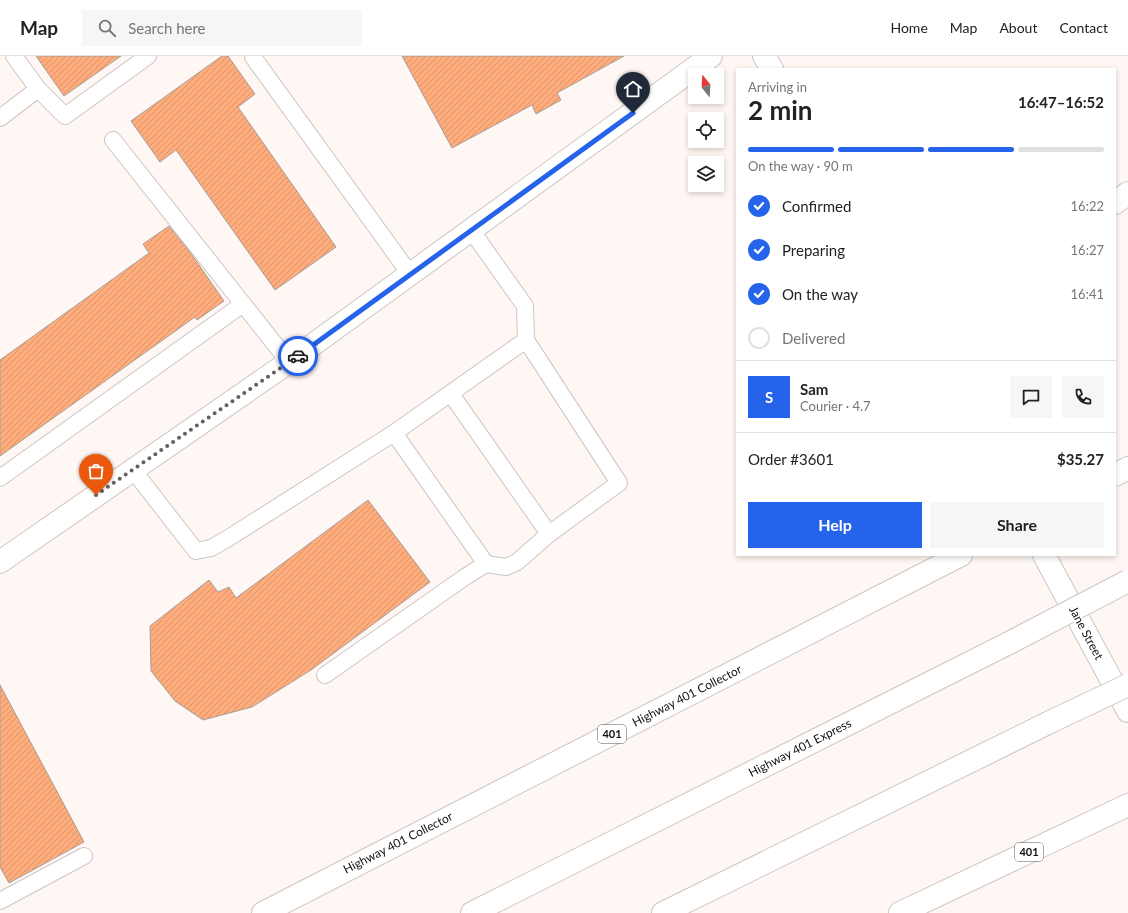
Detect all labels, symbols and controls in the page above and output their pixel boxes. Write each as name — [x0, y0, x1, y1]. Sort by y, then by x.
search box — [82, 10, 362, 46]
text: Map — [20, 16, 58, 39]
icon: search — [96, 17, 118, 39]
text: Search here — [128, 19, 206, 37]
text: Home — [890, 19, 928, 36]
text: Map — [950, 19, 977, 36]
text: About — [999, 19, 1037, 36]
text: Contact — [1059, 19, 1108, 36]
north arrow — [688, 68, 724, 104]
map controls — [688, 68, 724, 192]
pin — [616, 72, 650, 113]
icon: home — [622, 78, 644, 100]
text: Arriving in — [748, 79, 807, 95]
text: 16:47–16:52 — [1018, 93, 1104, 111]
text: 2 min — [748, 94, 812, 126]
button: locate — [688, 112, 724, 148]
button: layers — [688, 156, 724, 192]
text: On the way · 90 m — [748, 158, 853, 174]
icon: check — [748, 195, 770, 217]
text: Confirmed — [782, 197, 851, 215]
text: 16:22 — [1071, 198, 1104, 214]
icon: check — [748, 239, 770, 261]
text: Preparing — [782, 241, 845, 259]
text: 16:27 — [1071, 242, 1104, 258]
icon: check — [748, 283, 770, 305]
text: On the way — [782, 285, 858, 303]
text: 16:41 — [1071, 286, 1104, 302]
text: Delivered — [782, 329, 845, 347]
courier — [278, 336, 318, 376]
icon: car — [287, 345, 309, 367]
button: chat — [1010, 376, 1052, 418]
button: phone — [1062, 376, 1104, 418]
text: Sam — [800, 380, 828, 398]
text: S — [765, 388, 773, 406]
text: Courier · 4.7 — [800, 398, 871, 414]
text: Order #3601 — [748, 450, 834, 468]
text: $35.27 — [1057, 450, 1104, 468]
pin — [79, 454, 113, 495]
icon: bag — [85, 460, 107, 482]
button: Help — [748, 502, 922, 548]
button: Share — [930, 502, 1104, 548]
street label: Jane Street — [1066, 603, 1107, 663]
street label: Highway 401 Collector — [630, 661, 745, 730]
street label: Highway 401 Express — [746, 715, 854, 780]
road number: 401 — [598, 725, 626, 743]
street label: Highway 401 Collector — [341, 808, 456, 877]
road number: 401 — [1015, 843, 1043, 861]

